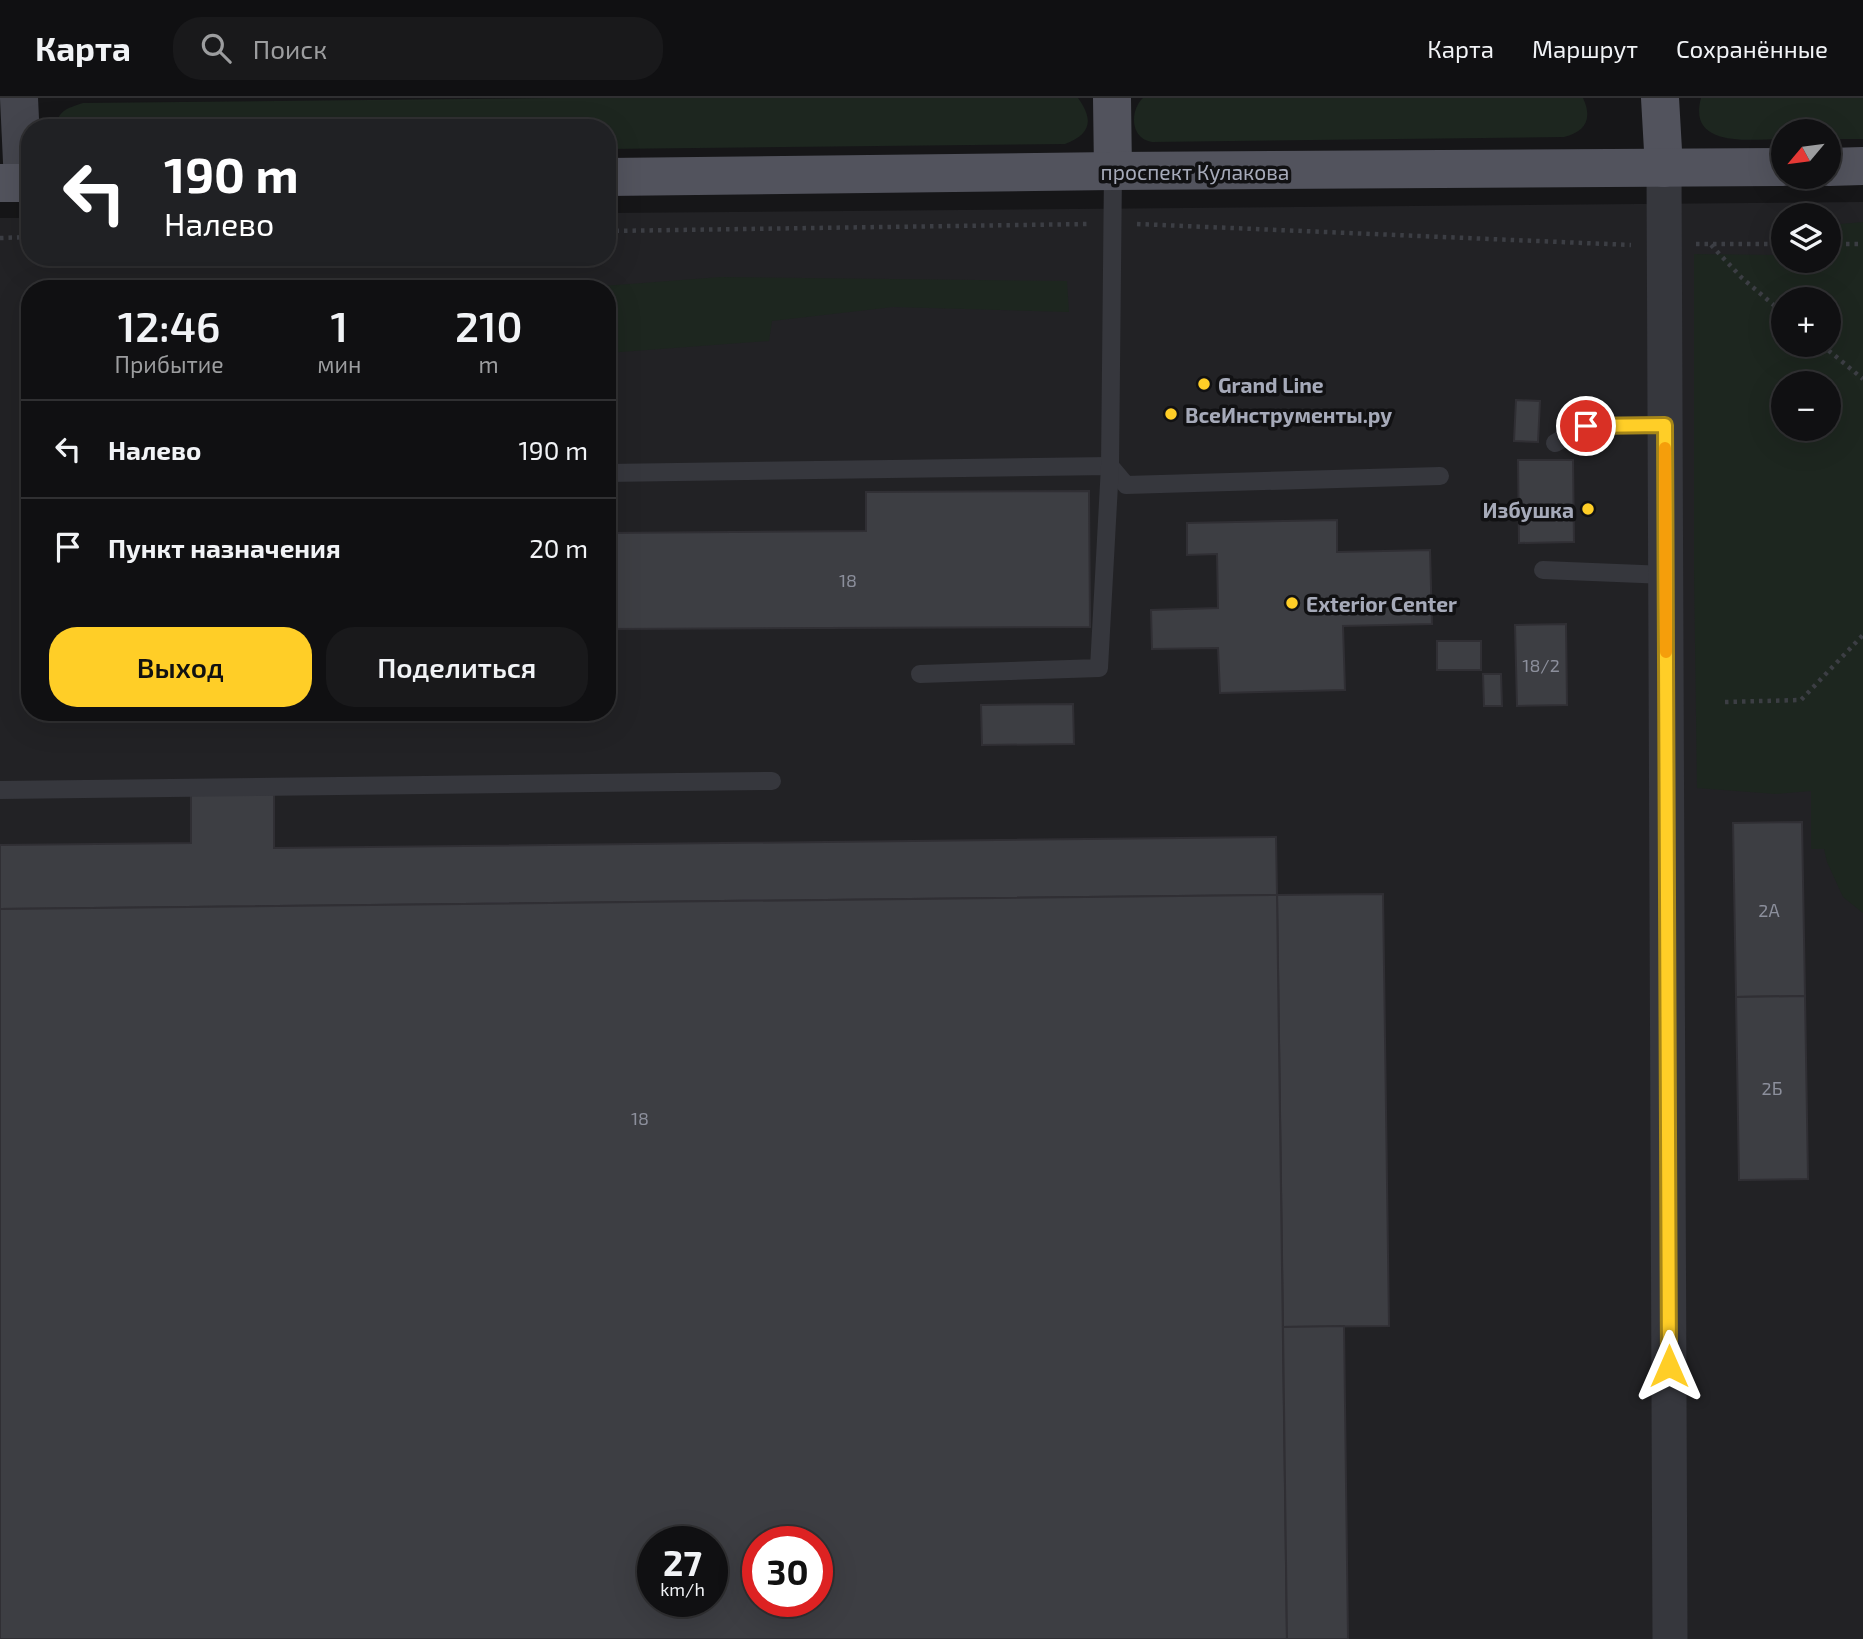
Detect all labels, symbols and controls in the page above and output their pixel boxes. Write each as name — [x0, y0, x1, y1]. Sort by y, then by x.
search box — [173, 17, 663, 80]
text: Карта — [35, 28, 131, 68]
icon: search — [197, 29, 235, 67]
text: Поиск — [253, 33, 327, 64]
text: Карта — [1427, 34, 1494, 63]
text: Маршрут — [1532, 34, 1638, 63]
text: Сохранённые — [1676, 34, 1828, 63]
north arrow — [1771, 119, 1841, 189]
map controls — [1771, 119, 1841, 441]
text: 190 m — [164, 144, 299, 203]
icon: left — [49, 147, 140, 238]
street label: проспект Кулакова — [1101, 159, 1289, 185]
button: layers — [1771, 203, 1841, 273]
text: Налево — [164, 204, 274, 242]
button: + — [1771, 287, 1841, 357]
text: 12:46 — [118, 300, 221, 350]
text: 1 — [331, 300, 348, 350]
text: 210 — [455, 300, 523, 350]
text: Прибытие — [115, 350, 224, 378]
text: мин — [317, 350, 361, 378]
text: m — [479, 350, 499, 378]
button: − — [1771, 371, 1841, 441]
place label: Grand Line — [1218, 372, 1324, 397]
marker: Grand Line — [1196, 376, 1212, 392]
pin — [1556, 396, 1616, 456]
place label: ВсеИнструменты.ру — [1185, 402, 1392, 427]
marker: ВсеИнструменты.ру — [1163, 406, 1179, 422]
icon: arrive — [1567, 407, 1605, 445]
icon: left — [49, 430, 87, 468]
text: Налево — [108, 434, 201, 465]
text: 190 m — [519, 434, 588, 465]
place label: Избушка — [1483, 497, 1574, 522]
marker: Избушка — [1580, 501, 1596, 517]
icon: arrive — [49, 528, 87, 566]
text: Пункт назначения — [108, 532, 341, 563]
text: 20 m — [529, 532, 588, 563]
house number: 18 — [839, 569, 857, 591]
place label: Exterior Center — [1306, 591, 1457, 616]
marker: Exterior Center — [1284, 595, 1300, 611]
button: Выход — [49, 627, 312, 707]
button: Поделиться — [326, 627, 588, 707]
house number: 18/2 — [1522, 654, 1560, 676]
house number: 2А — [1758, 899, 1780, 921]
house number: 2Б — [1762, 1077, 1782, 1099]
house number: 18 — [631, 1107, 649, 1129]
position arrow — [1632, 1329, 1706, 1403]
speed limit sign: 30 — [742, 1526, 833, 1617]
text: 27 — [663, 1541, 702, 1583]
text: km/h — [660, 1578, 705, 1600]

